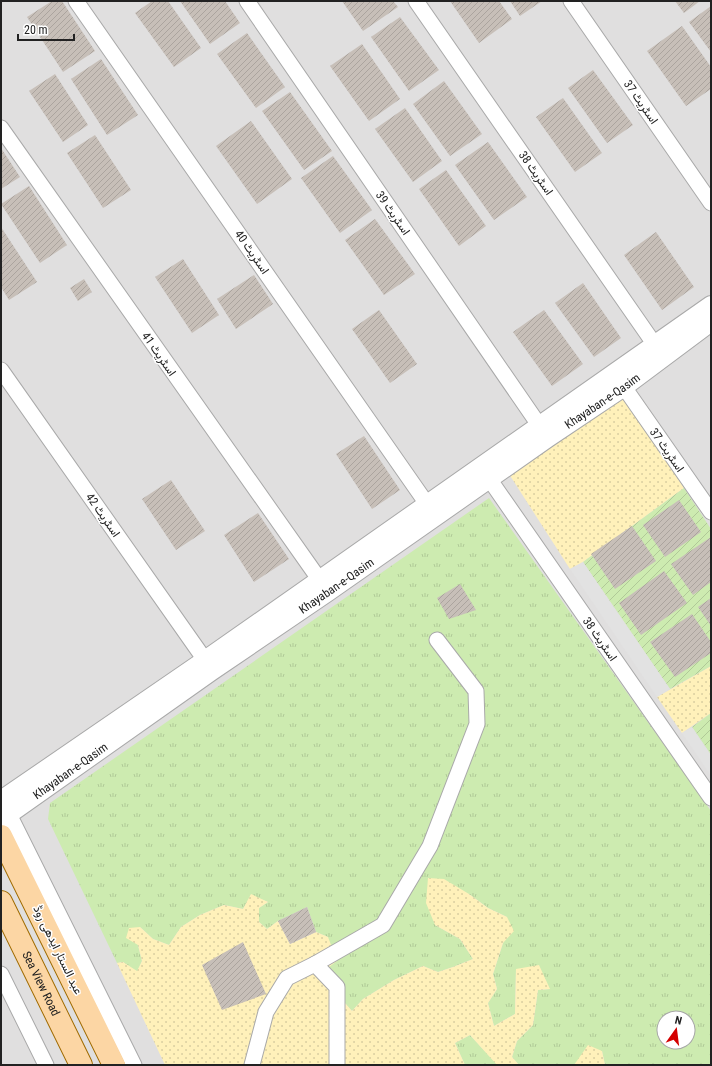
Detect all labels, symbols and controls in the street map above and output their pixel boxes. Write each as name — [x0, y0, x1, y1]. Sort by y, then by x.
scale bar — [18, 16, 74, 42]
text: 20 m — [24, 23, 48, 37]
street label: اسٹریٹ 37 — [620, 77, 661, 127]
street label: اسٹریٹ 38 — [515, 148, 556, 198]
street label: اسٹریٹ 39 — [372, 188, 413, 238]
street label: اسٹریٹ 40 — [231, 227, 272, 277]
street label: اسٹریٹ 41 — [138, 329, 179, 379]
street label: Khayaban-e-Qasim — [562, 370, 643, 432]
street label: اسٹریٹ 37 — [646, 425, 687, 475]
street label: اسٹریٹ 42 — [82, 490, 123, 540]
street label: Khayaban-e-Qasim — [296, 555, 377, 617]
street label: اسٹریٹ 38 — [579, 614, 620, 664]
street label: Khayaban-e-Qasim — [30, 740, 110, 802]
street label: عبد الستار ایدھی روڈ — [29, 903, 86, 997]
street label: Sea View Road — [19, 949, 63, 1018]
north arrow — [656, 1010, 696, 1050]
text: N — [673, 1014, 683, 1028]

